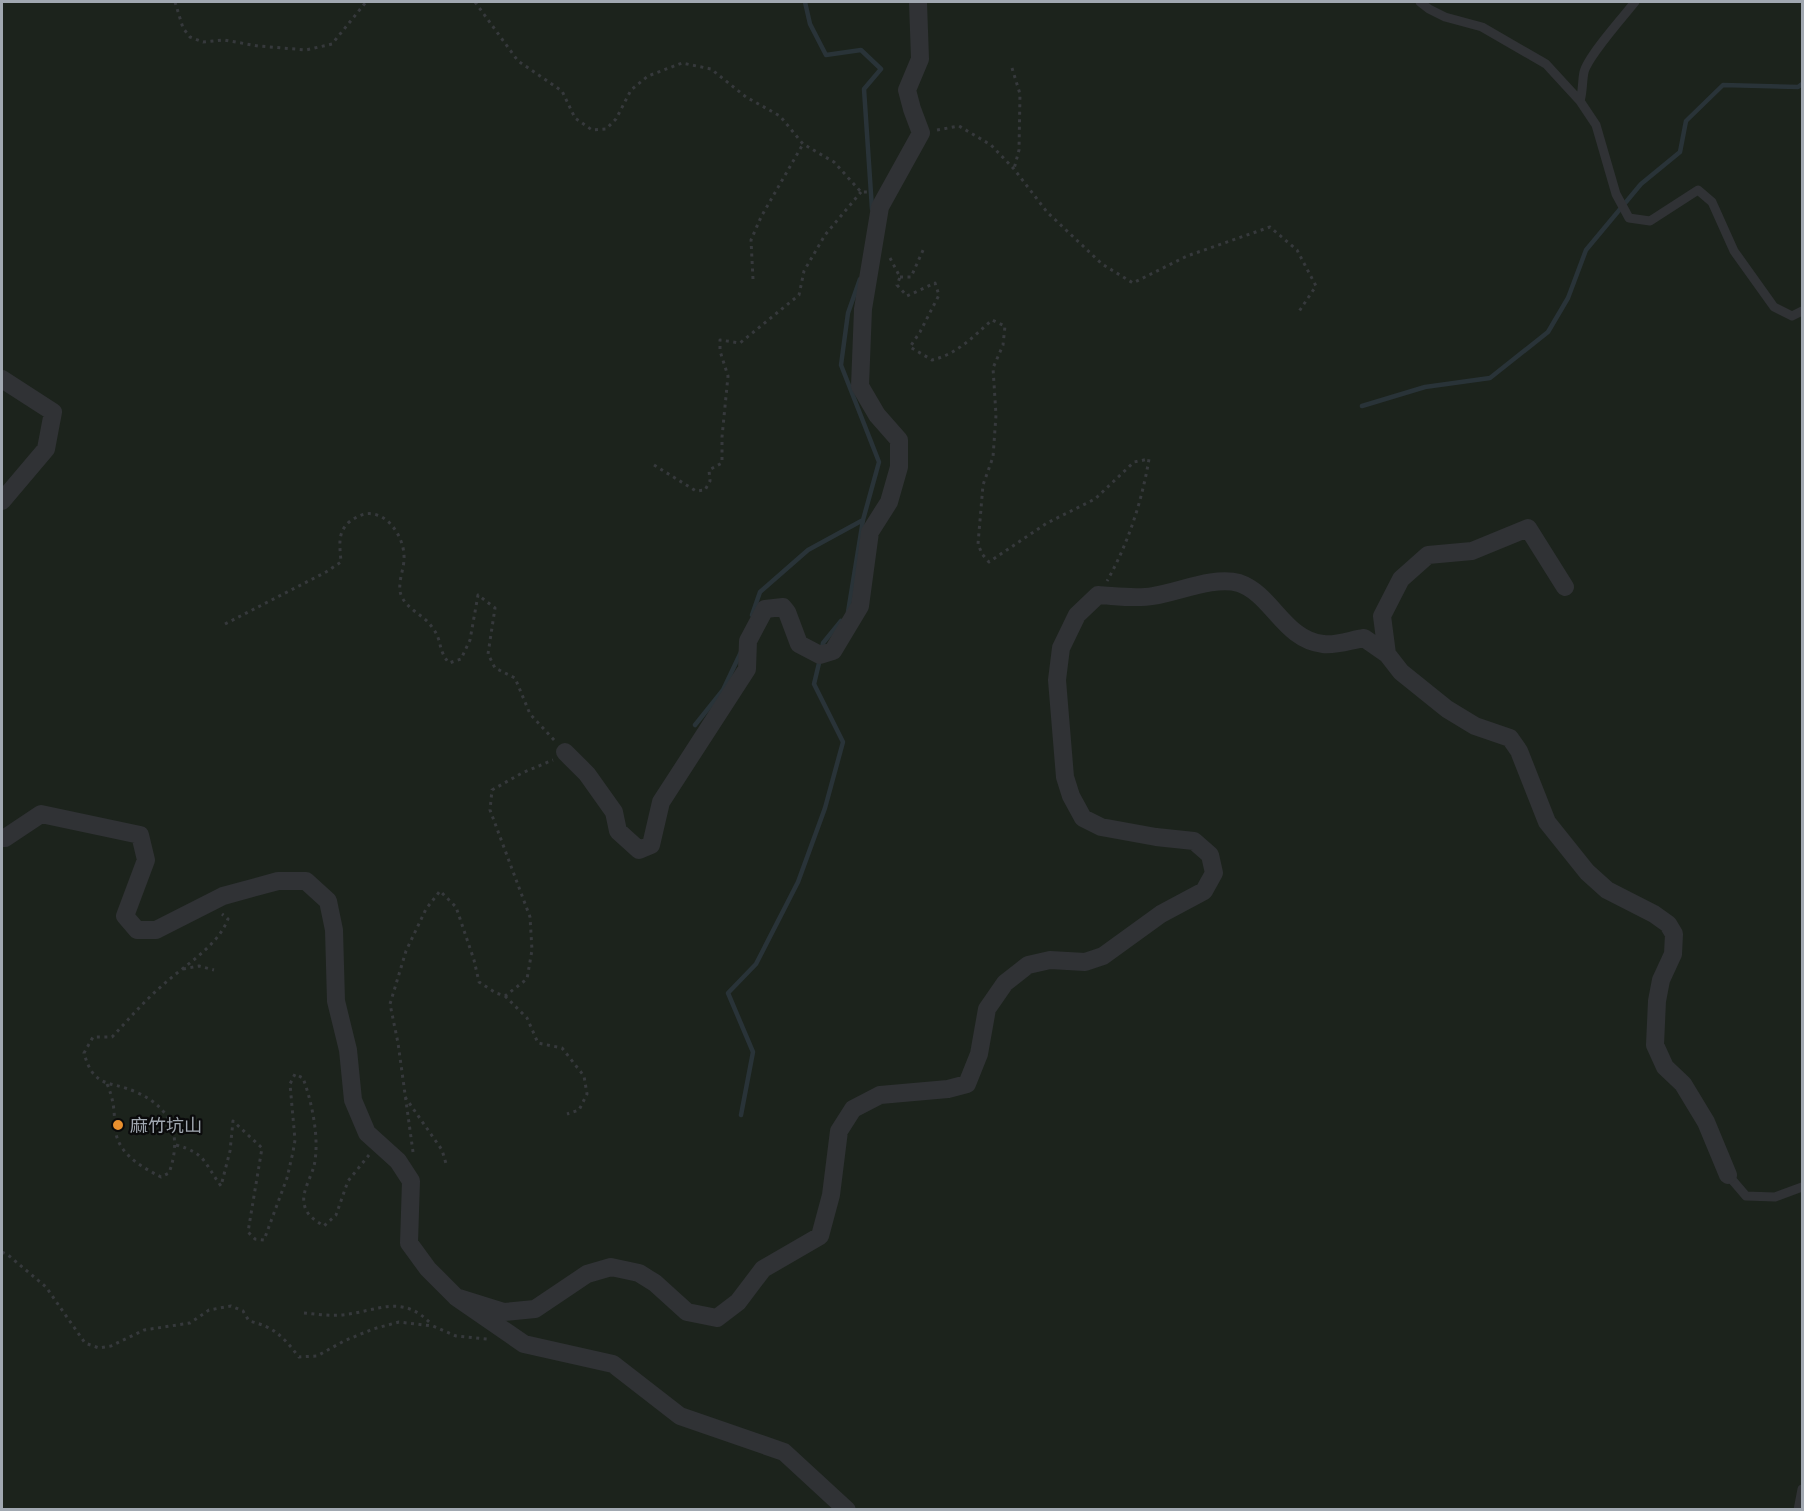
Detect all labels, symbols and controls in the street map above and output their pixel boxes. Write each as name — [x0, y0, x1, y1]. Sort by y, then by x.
place label: 麻竹坑山 — [130, 1114, 202, 1136]
marker: 麻竹坑山 — [111, 1118, 125, 1132]

